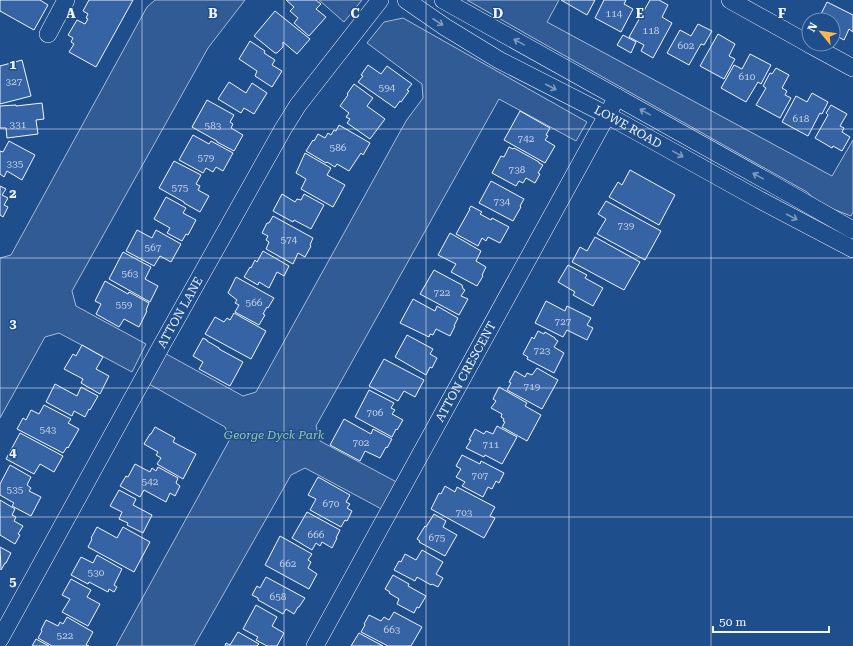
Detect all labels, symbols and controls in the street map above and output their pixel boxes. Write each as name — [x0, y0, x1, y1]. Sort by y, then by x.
text: A — [66, 6, 76, 21]
text: B — [208, 6, 218, 21]
text: C — [350, 6, 360, 21]
text: D — [493, 6, 503, 21]
text: E — [636, 6, 644, 21]
text: F — [778, 6, 786, 21]
house number: 114 — [606, 8, 623, 19]
north arrow — [801, 12, 841, 52]
one-way arrow — [433, 18, 444, 26]
text: N — [805, 20, 821, 34]
house number: 118 — [643, 25, 660, 36]
one-way arrow — [513, 38, 525, 45]
house number: 602 — [678, 40, 695, 51]
text: 1 — [9, 57, 17, 72]
house number: 610 — [739, 71, 756, 82]
house number: 327 — [6, 76, 23, 87]
house number: 594 — [379, 82, 396, 93]
one-way arrow — [545, 83, 557, 91]
street label: LOWE ROAD — [592, 103, 664, 151]
one-way arrow — [639, 108, 651, 116]
house number: 618 — [793, 113, 810, 124]
house number: 331 — [10, 119, 27, 130]
house number: 583 — [205, 120, 222, 131]
house number: 742 — [518, 133, 535, 144]
house number: 586 — [330, 142, 347, 153]
one-way arrow — [672, 151, 684, 159]
house number: 579 — [198, 152, 215, 163]
house number: 335 — [7, 158, 24, 169]
house number: 738 — [509, 164, 526, 175]
one-way arrow — [752, 171, 764, 179]
house number: 575 — [172, 182, 189, 193]
text: 2 — [9, 186, 17, 201]
house number: 734 — [494, 196, 511, 207]
one-way arrow — [786, 213, 798, 221]
house number: 739 — [618, 220, 635, 231]
house number: 574 — [281, 234, 298, 245]
house number: 567 — [145, 242, 162, 253]
house number: 563 — [122, 268, 139, 279]
street label: ATTON LANE — [155, 274, 206, 350]
house number: 722 — [434, 287, 451, 298]
house number: 566 — [246, 297, 263, 308]
house number: 559 — [116, 299, 133, 310]
text: 3 — [9, 316, 17, 331]
house number: 727 — [555, 316, 572, 327]
street label: ATTON CRESCENT — [433, 319, 499, 424]
house number: 723 — [534, 345, 551, 356]
house number: 719 — [524, 381, 541, 392]
house number: 706 — [367, 407, 384, 418]
house number: 543 — [40, 424, 57, 435]
park label: George Dyck Park — [224, 428, 325, 442]
house number: 702 — [353, 437, 370, 448]
house number: 711 — [483, 439, 500, 450]
text: 4 — [9, 445, 17, 460]
house number: 707 — [472, 470, 489, 481]
house number: 542 — [142, 476, 159, 487]
house number: 535 — [7, 484, 24, 495]
house number: 670 — [323, 498, 340, 509]
house number: 703 — [456, 507, 473, 518]
house number: 666 — [308, 529, 325, 540]
house number: 675 — [429, 532, 446, 543]
house number: 662 — [280, 558, 297, 569]
house number: 530 — [88, 567, 105, 578]
text: 5 — [9, 574, 17, 589]
house number: 658 — [270, 591, 287, 602]
scale bar — [713, 608, 829, 634]
text: 50 m — [719, 615, 746, 629]
house number: 663 — [384, 624, 401, 635]
house number: 522 — [57, 630, 74, 641]

